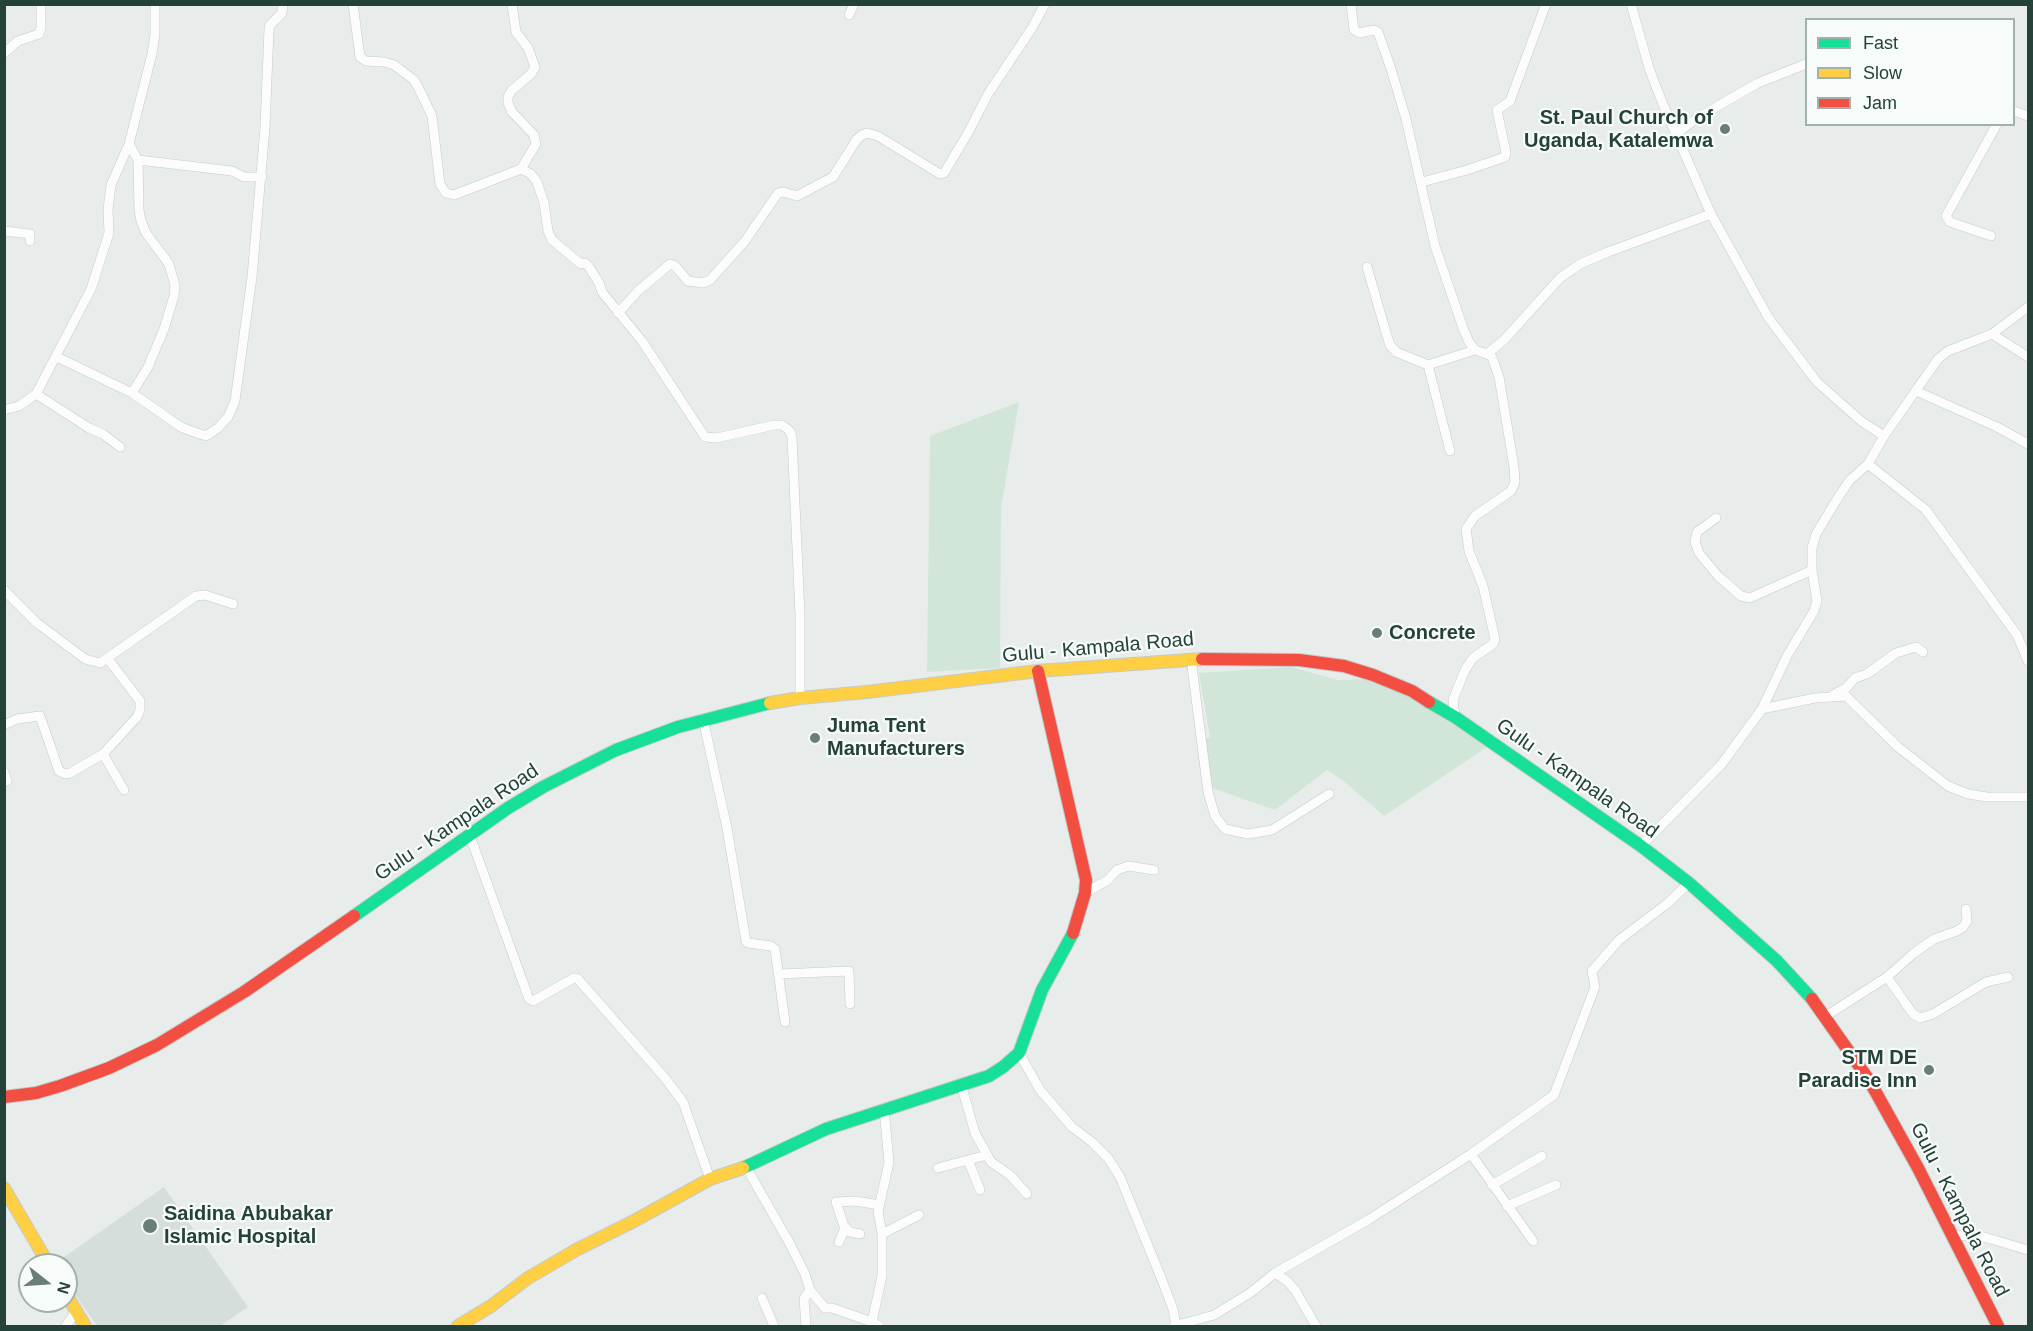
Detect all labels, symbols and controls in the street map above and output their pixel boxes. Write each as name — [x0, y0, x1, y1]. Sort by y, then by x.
legend — [1805, 18, 2015, 126]
text: Fast — [1863, 33, 1898, 53]
text: Slow — [1863, 63, 1902, 83]
text: Jam — [1863, 93, 1897, 113]
place label: St. Paul Church of Uganda, Katalemwa — [1524, 106, 1713, 153]
marker: St. Paul Church of Uganda, Katalemwa — [1718, 122, 1732, 136]
place label: Concrete — [1389, 621, 1476, 645]
marker: Concrete — [1370, 626, 1384, 640]
street label: Gulu - Kampala Road — [1001, 628, 1195, 668]
place label: Juma Tent Manufacturers — [827, 714, 965, 761]
street label: Gulu - Kampala Road — [1491, 714, 1663, 844]
marker: Juma Tent Manufacturers — [808, 731, 822, 745]
street label: Gulu - Kampala Road — [371, 759, 543, 887]
place label: STM DE Paradise Inn — [1798, 1046, 1917, 1093]
marker: STM DE Paradise Inn — [1922, 1063, 1936, 1077]
street label: Gulu - Kampala Road — [1905, 1119, 2013, 1301]
place label: Saidina Abubakar Islamic Hospital — [164, 1202, 333, 1249]
marker: Saidina Abubakar Islamic Hospital — [141, 1217, 159, 1235]
north arrow — [18, 1253, 78, 1313]
text: N — [54, 1280, 74, 1296]

